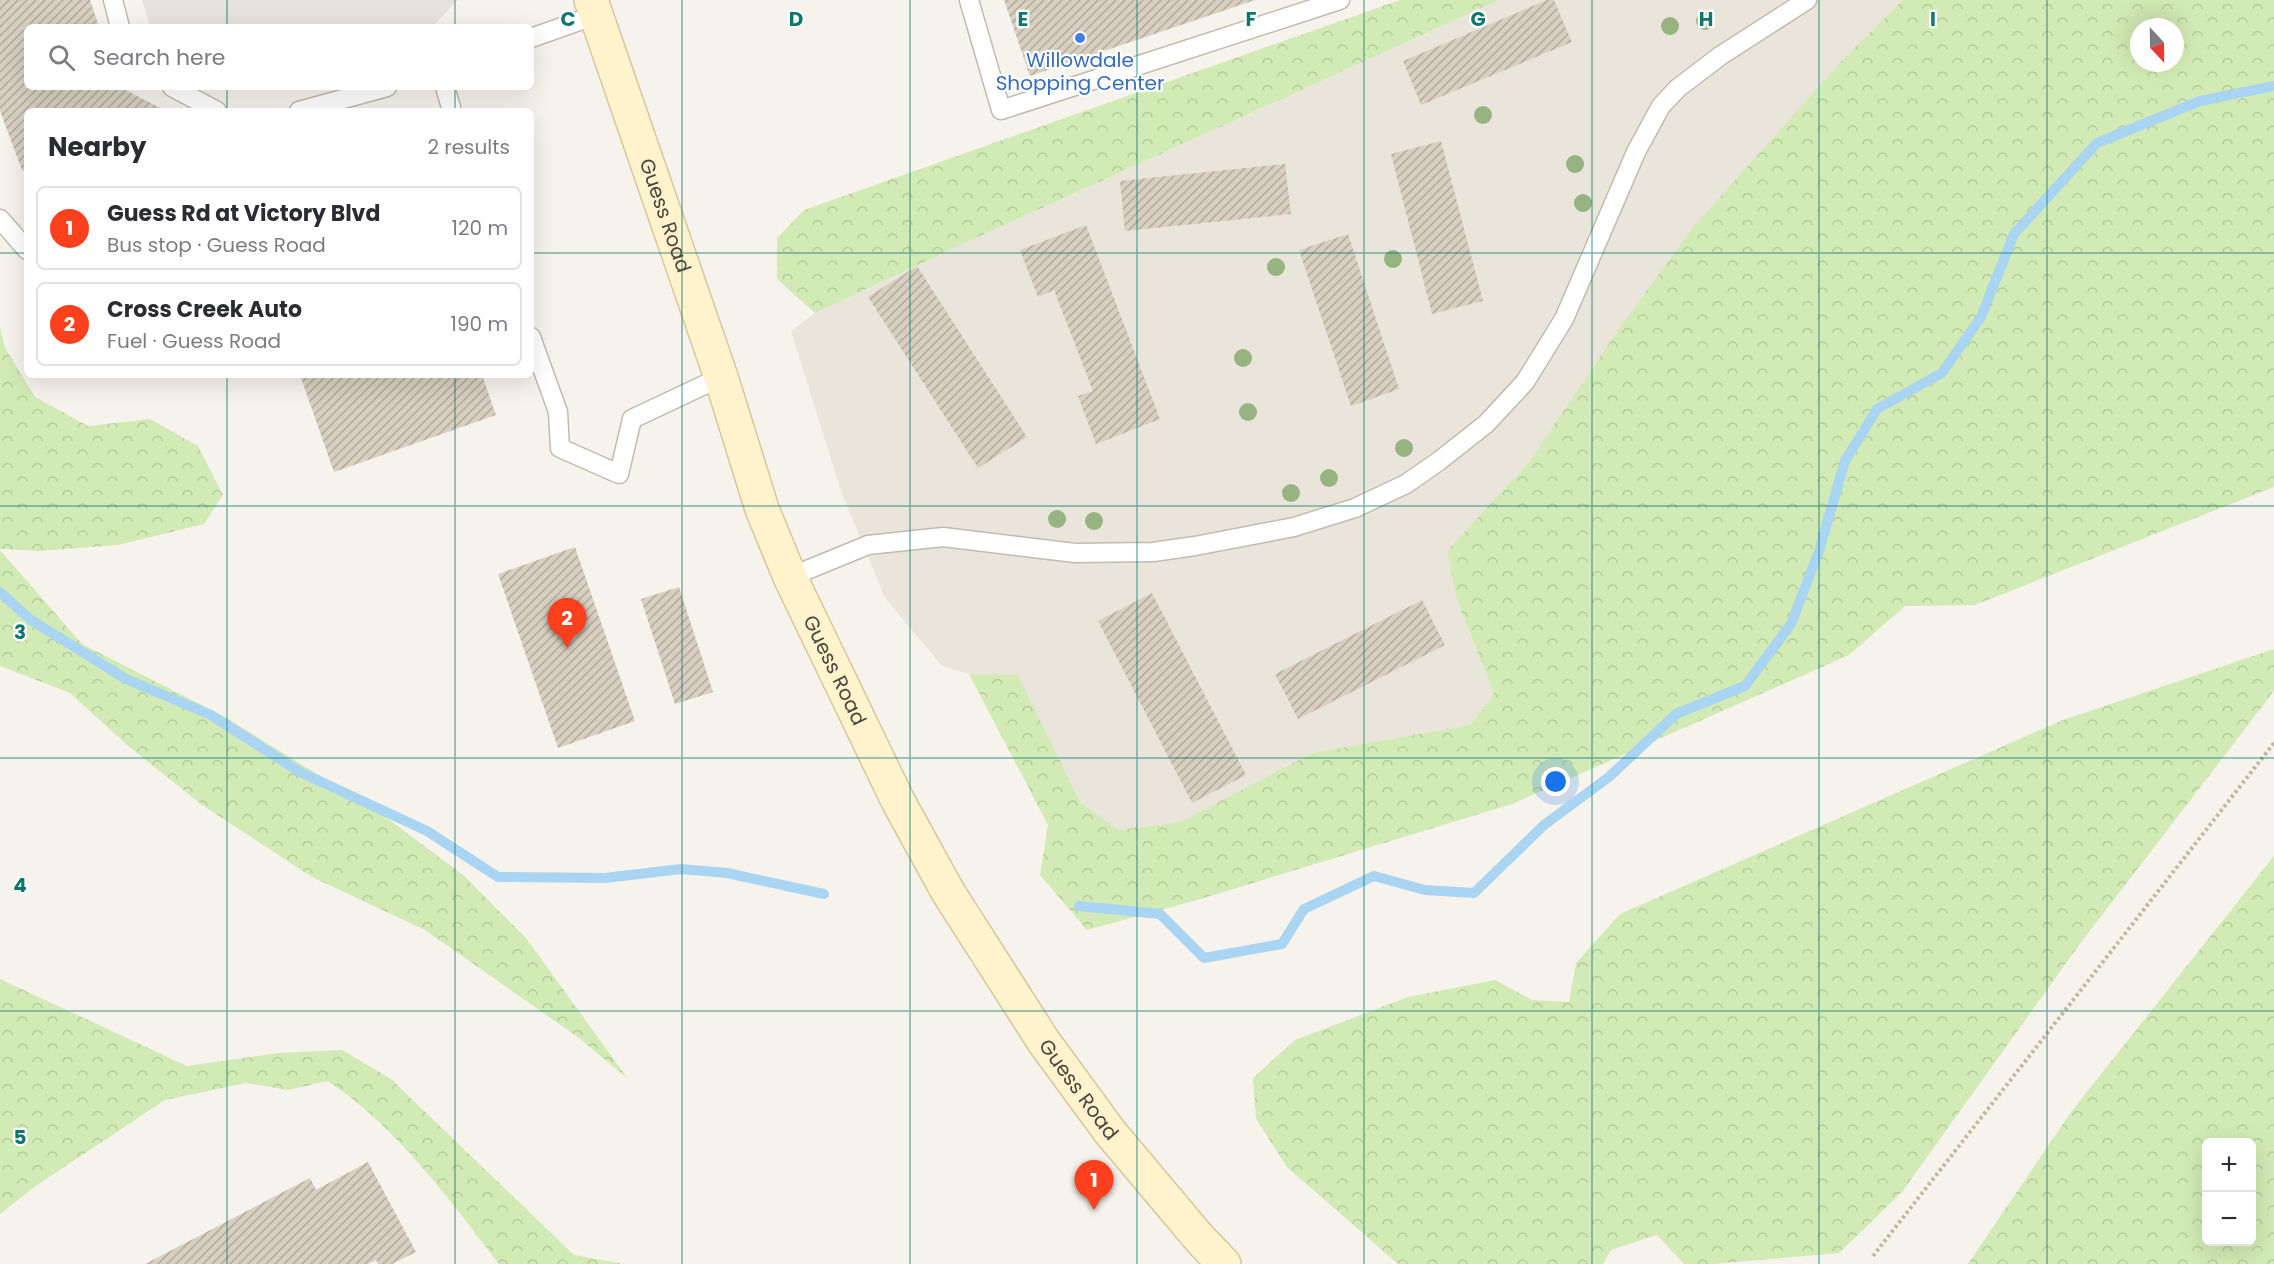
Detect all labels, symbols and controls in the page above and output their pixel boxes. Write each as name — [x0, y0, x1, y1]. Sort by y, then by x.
text: C — [560, 5, 576, 33]
text: D — [789, 5, 803, 33]
text: E — [1018, 5, 1028, 33]
text: F — [1246, 5, 1257, 33]
text: G — [1470, 5, 1486, 33]
text: H — [1699, 5, 1713, 33]
text: I — [1930, 5, 1936, 33]
north arrow — [2130, 18, 2184, 72]
search box — [24, 24, 534, 90]
marker: Willowdale Shopping Center — [1073, 31, 1087, 45]
icon: search — [45, 41, 78, 74]
text: Search here — [93, 42, 226, 73]
place label: Willowdale Shopping Center — [996, 46, 1164, 97]
text: Nearby — [48, 129, 146, 165]
text: 2 results — [427, 133, 510, 161]
street label: Guess Road — [633, 155, 698, 276]
text: Guess Rd at Victory Blvd — [107, 198, 380, 229]
text: 1 — [66, 214, 73, 242]
text: 120 m — [452, 214, 508, 242]
text: Bus stop · Guess Road — [107, 231, 326, 259]
text: Cross Creek Auto — [107, 294, 302, 325]
text: 2 — [64, 310, 75, 338]
text: 190 m — [451, 310, 508, 338]
text: Fuel · Guess Road — [107, 327, 281, 355]
pin: 2 — [548, 598, 586, 648]
street label: Guess Road — [796, 610, 873, 730]
text: 3 — [14, 618, 26, 646]
your location — [1541, 767, 1570, 796]
text: 4 — [13, 871, 27, 899]
street label: Guess Road — [1032, 1033, 1125, 1146]
text: 5 — [14, 1123, 27, 1151]
map controls — [2202, 1138, 2256, 1246]
button: + — [2202, 1138, 2256, 1192]
pin: 1 — [1074, 1160, 1114, 1210]
button: − — [2202, 1192, 2256, 1246]

